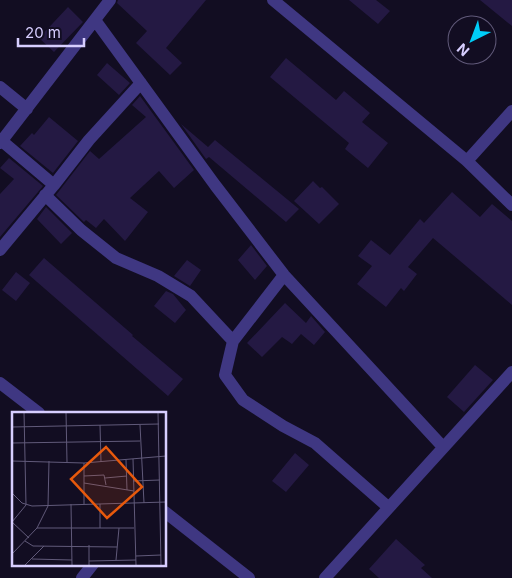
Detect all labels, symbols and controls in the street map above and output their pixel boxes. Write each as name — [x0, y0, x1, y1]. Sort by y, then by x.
scale bar — [18, 15, 84, 47]
north arrow — [447, 15, 497, 65]
text: 20 m — [25, 23, 61, 42]
text: N — [453, 40, 473, 60]
inset map — [12, 412, 166, 566]

